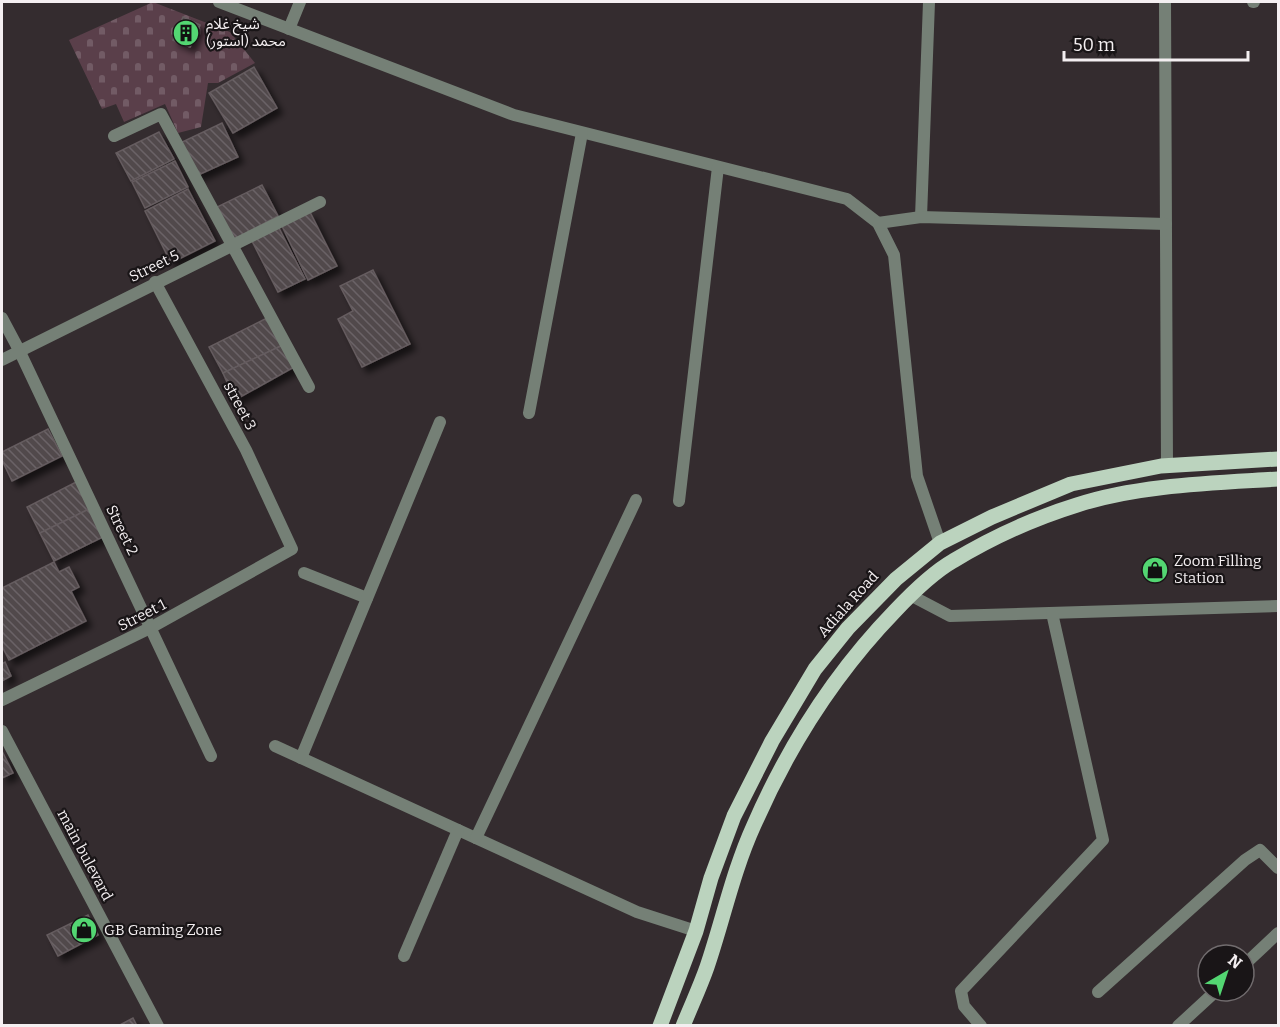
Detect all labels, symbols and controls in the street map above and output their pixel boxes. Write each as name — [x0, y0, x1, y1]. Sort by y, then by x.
place label: شیخ غلام محمد (استور) — [206, 15, 286, 50]
building icon: شیخ غلام محمد (استور) — [171, 18, 201, 48]
scale bar — [1064, 24, 1248, 62]
text: 50 m — [1073, 34, 1115, 56]
street label: Street 5 — [126, 246, 182, 286]
street label: street 3 — [220, 379, 260, 433]
street label: Street 2 — [102, 502, 142, 558]
place label: Zoom Filling Station — [1174, 552, 1261, 587]
shop icon: Zoom Filling Station — [1140, 555, 1170, 585]
street label: Adiala Road — [814, 567, 882, 641]
street label: Street 1 — [115, 595, 169, 635]
street label: main bulevard — [53, 806, 117, 904]
shop icon: GB Gaming Zone — [69, 915, 99, 945]
place label: GB Gaming Zone — [104, 921, 222, 939]
north arrow — [1196, 943, 1256, 1003]
text: N — [1224, 950, 1246, 973]

